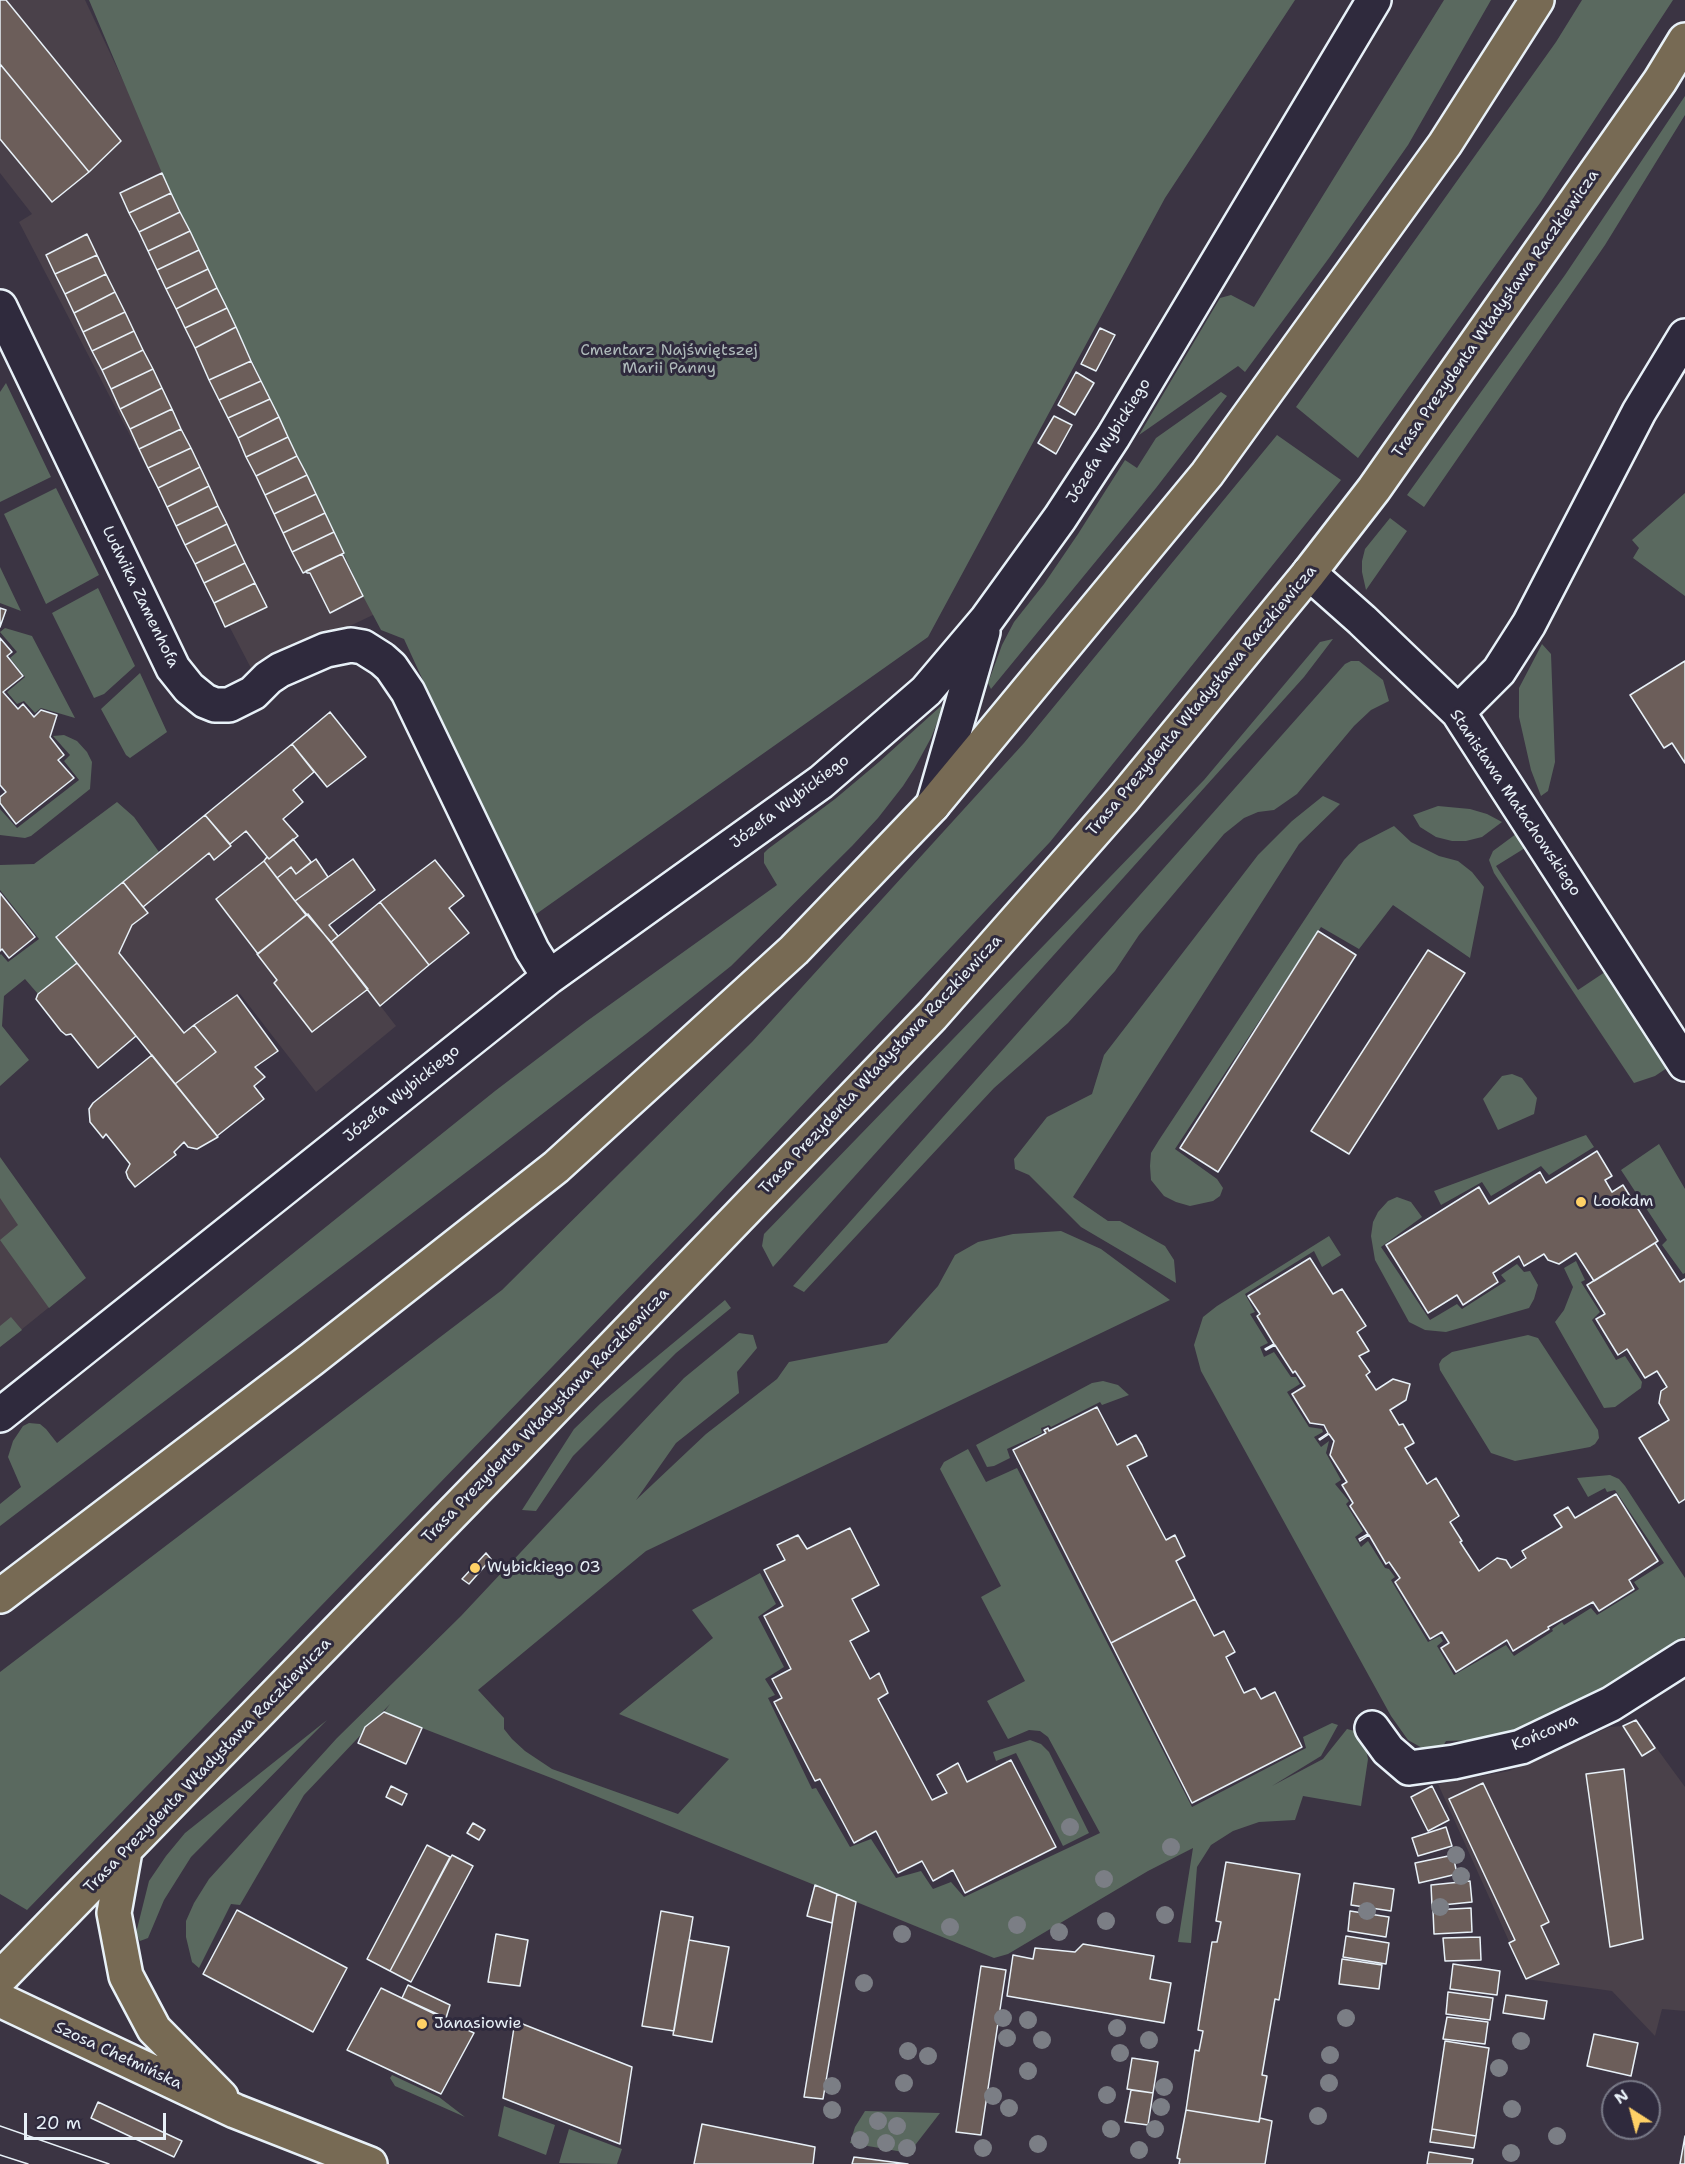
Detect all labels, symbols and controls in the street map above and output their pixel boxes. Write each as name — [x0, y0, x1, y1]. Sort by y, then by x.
street label: Trasa Prezydenta Władysława Raczkiewicza — [1388, 166, 1604, 462]
park label: Cmentarz Najświętszej Marii Panny — [580, 341, 758, 379]
street label: Józefa Wybickiego — [1063, 375, 1155, 507]
street label: Ludwika Zamenhofa — [97, 523, 183, 671]
street label: Trasa Prezydenta Władysława Raczkiewicza — [1083, 562, 1321, 840]
street label: Stanisława Małachowskiego — [1445, 706, 1585, 900]
street label: Józefa Wybickiego — [727, 751, 853, 853]
street label: Trasa Prezydenta Władysława Raczkiewicza — [755, 931, 1007, 1199]
street label: Józefa Wybickiego — [340, 1041, 464, 1147]
place label: Lookdm — [1593, 1192, 1653, 1212]
marker: Lookdm — [1574, 1195, 1588, 1209]
street label: Trasa Prezydenta Władysława Raczkiewicza — [418, 1284, 674, 1548]
place label: Wybickiego 03 — [487, 1558, 601, 1578]
marker: Wybickiego 03 — [468, 1561, 482, 1575]
street label: Trasa Prezydenta Władysława Raczkiewicza — [80, 1634, 336, 1898]
street label: Końcowa — [1509, 1711, 1581, 1755]
place label: Janasiowie — [434, 2014, 522, 2034]
marker: Janasiowie — [415, 2017, 429, 2031]
street label: Szosa Chełmińska — [51, 2018, 185, 2094]
north arrow — [1601, 2080, 1661, 2140]
text: N — [1610, 2084, 1633, 2109]
scale bar — [27, 2101, 170, 2139]
text: 20 m — [35, 2111, 81, 2135]

